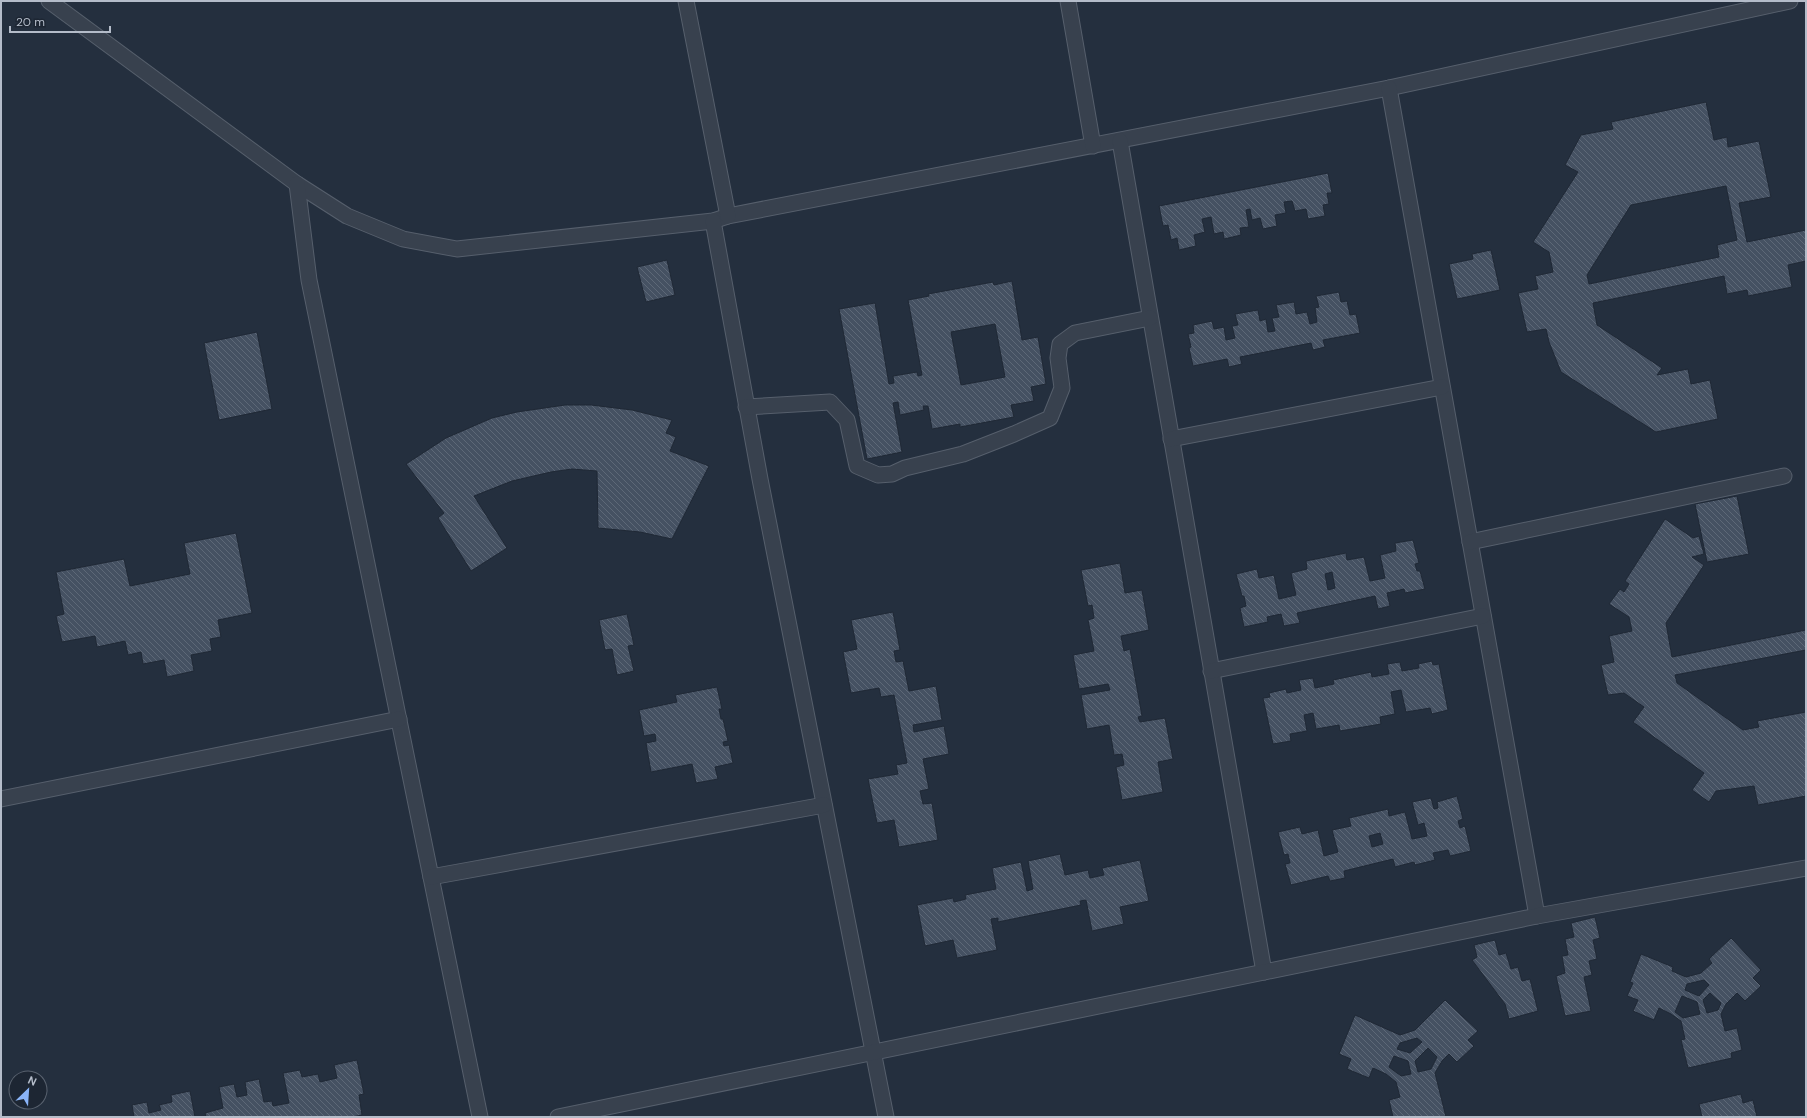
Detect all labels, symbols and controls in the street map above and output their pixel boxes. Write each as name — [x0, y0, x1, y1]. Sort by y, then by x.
scale bar — [10, 8, 110, 34]
text: 20 m — [16, 14, 45, 30]
north arrow — [8, 1070, 48, 1110]
text: N — [26, 1073, 39, 1089]

